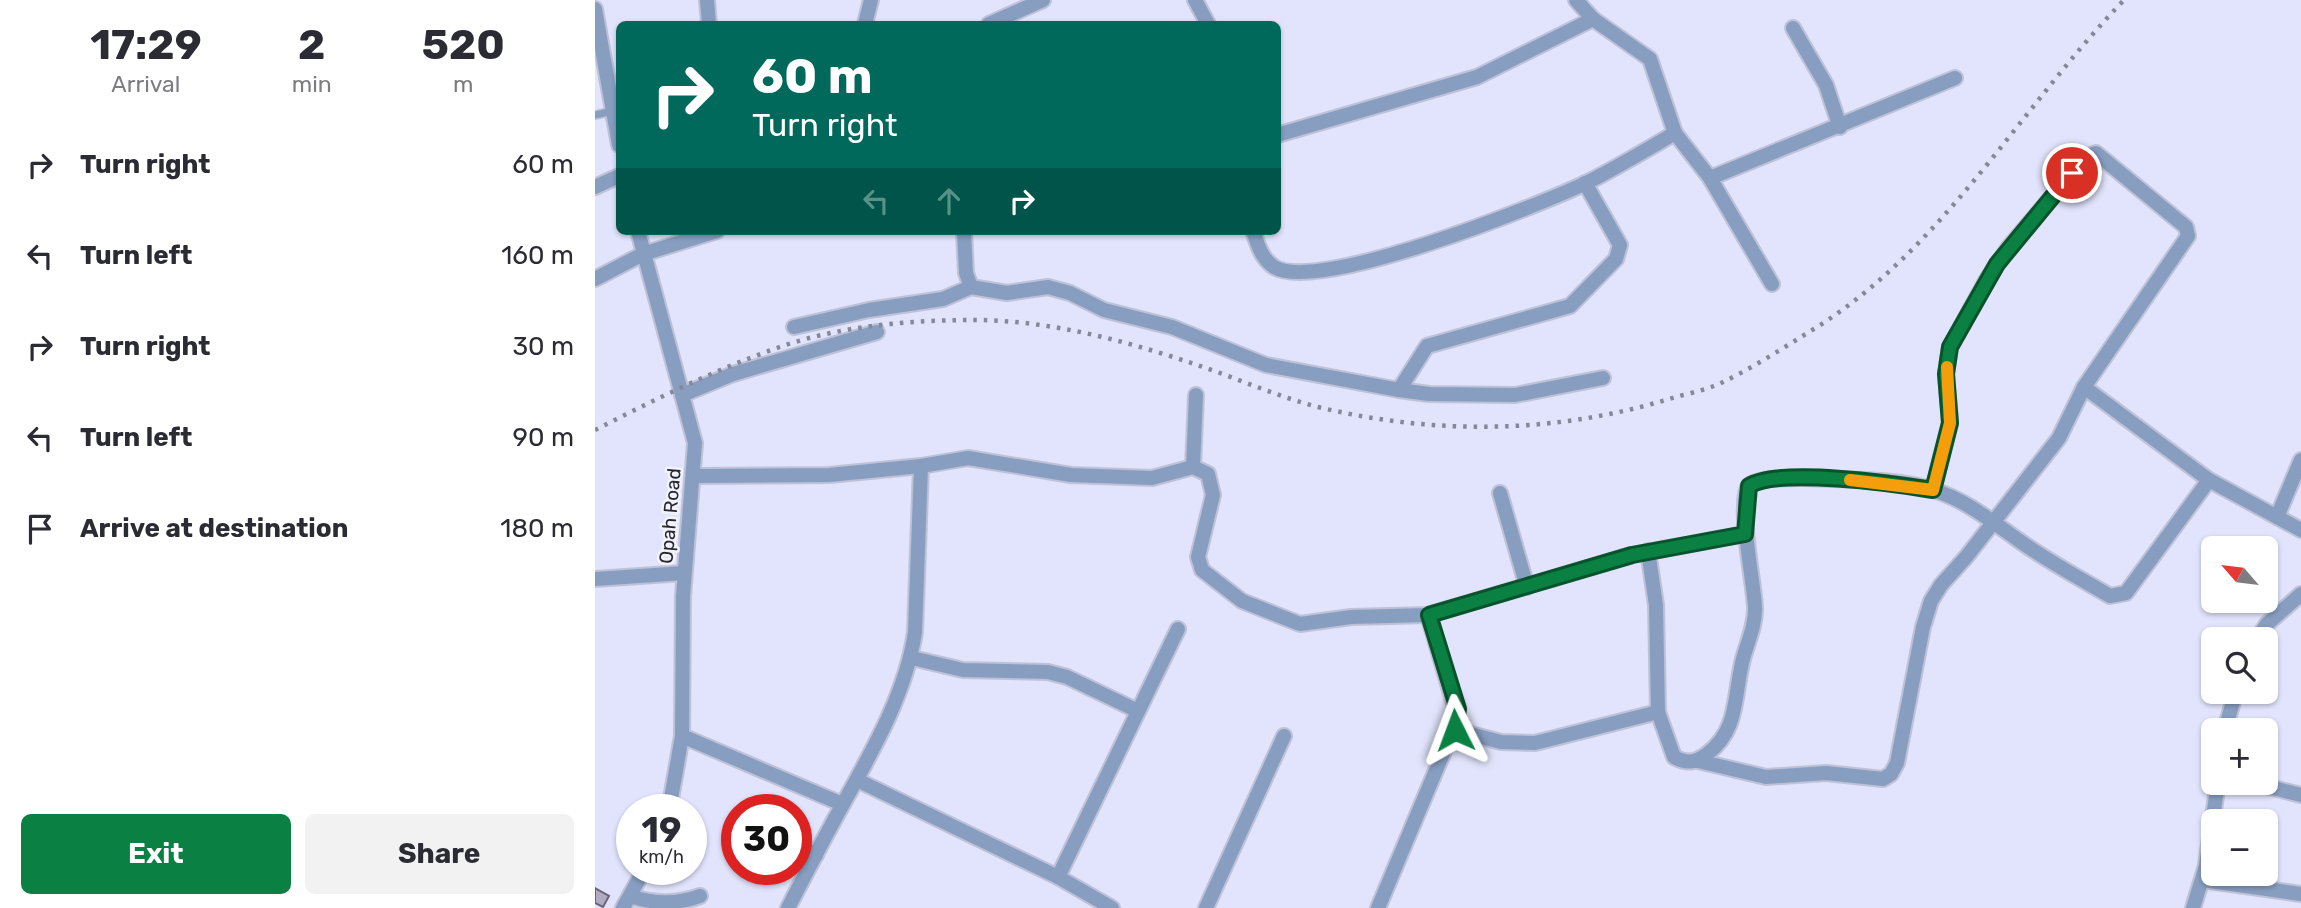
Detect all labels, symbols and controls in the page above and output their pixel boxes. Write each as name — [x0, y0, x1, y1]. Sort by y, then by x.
text: 17:29 — [90, 20, 202, 70]
text: 2 — [298, 20, 325, 70]
text: 520 — [422, 20, 505, 70]
text: 60 m — [752, 47, 873, 105]
icon: right — [637, 49, 728, 140]
text: Arrival — [111, 70, 180, 98]
text: min — [292, 70, 332, 98]
text: m — [453, 70, 474, 98]
text: Turn right — [752, 106, 897, 144]
pin — [2042, 143, 2102, 203]
icon: right — [21, 146, 59, 184]
text: Turn right — [80, 149, 210, 180]
text: 60 m — [512, 149, 574, 180]
icon: arrive — [2053, 154, 2091, 192]
icon: left — [857, 182, 895, 220]
icon: ahead — [930, 182, 968, 220]
icon: right — [1003, 182, 1041, 220]
icon: left — [21, 237, 59, 275]
text: Turn left — [80, 240, 192, 271]
text: 160 m — [501, 240, 574, 271]
icon: right — [21, 328, 59, 366]
text: Turn right — [80, 331, 210, 362]
text: 30 m — [512, 331, 574, 362]
icon: left — [21, 419, 59, 457]
text: Turn left — [80, 422, 192, 453]
text: 90 m — [513, 422, 574, 453]
street label: Opah Road — [654, 467, 686, 565]
icon: arrive — [21, 510, 59, 548]
text: Arrive at destination — [80, 513, 348, 544]
text: 180 m — [500, 513, 574, 544]
north arrow — [2201, 536, 2279, 612]
map controls — [2201, 536, 2278, 886]
button: search — [2201, 627, 2278, 704]
position arrow — [1418, 693, 1492, 767]
button: + — [2201, 718, 2278, 795]
speed limit sign: 30 — [721, 794, 812, 885]
text: 19 — [642, 809, 681, 851]
button: − — [2201, 809, 2278, 886]
button: Exit — [21, 814, 291, 894]
button: Share — [305, 814, 574, 894]
text: km/h — [639, 846, 684, 868]

